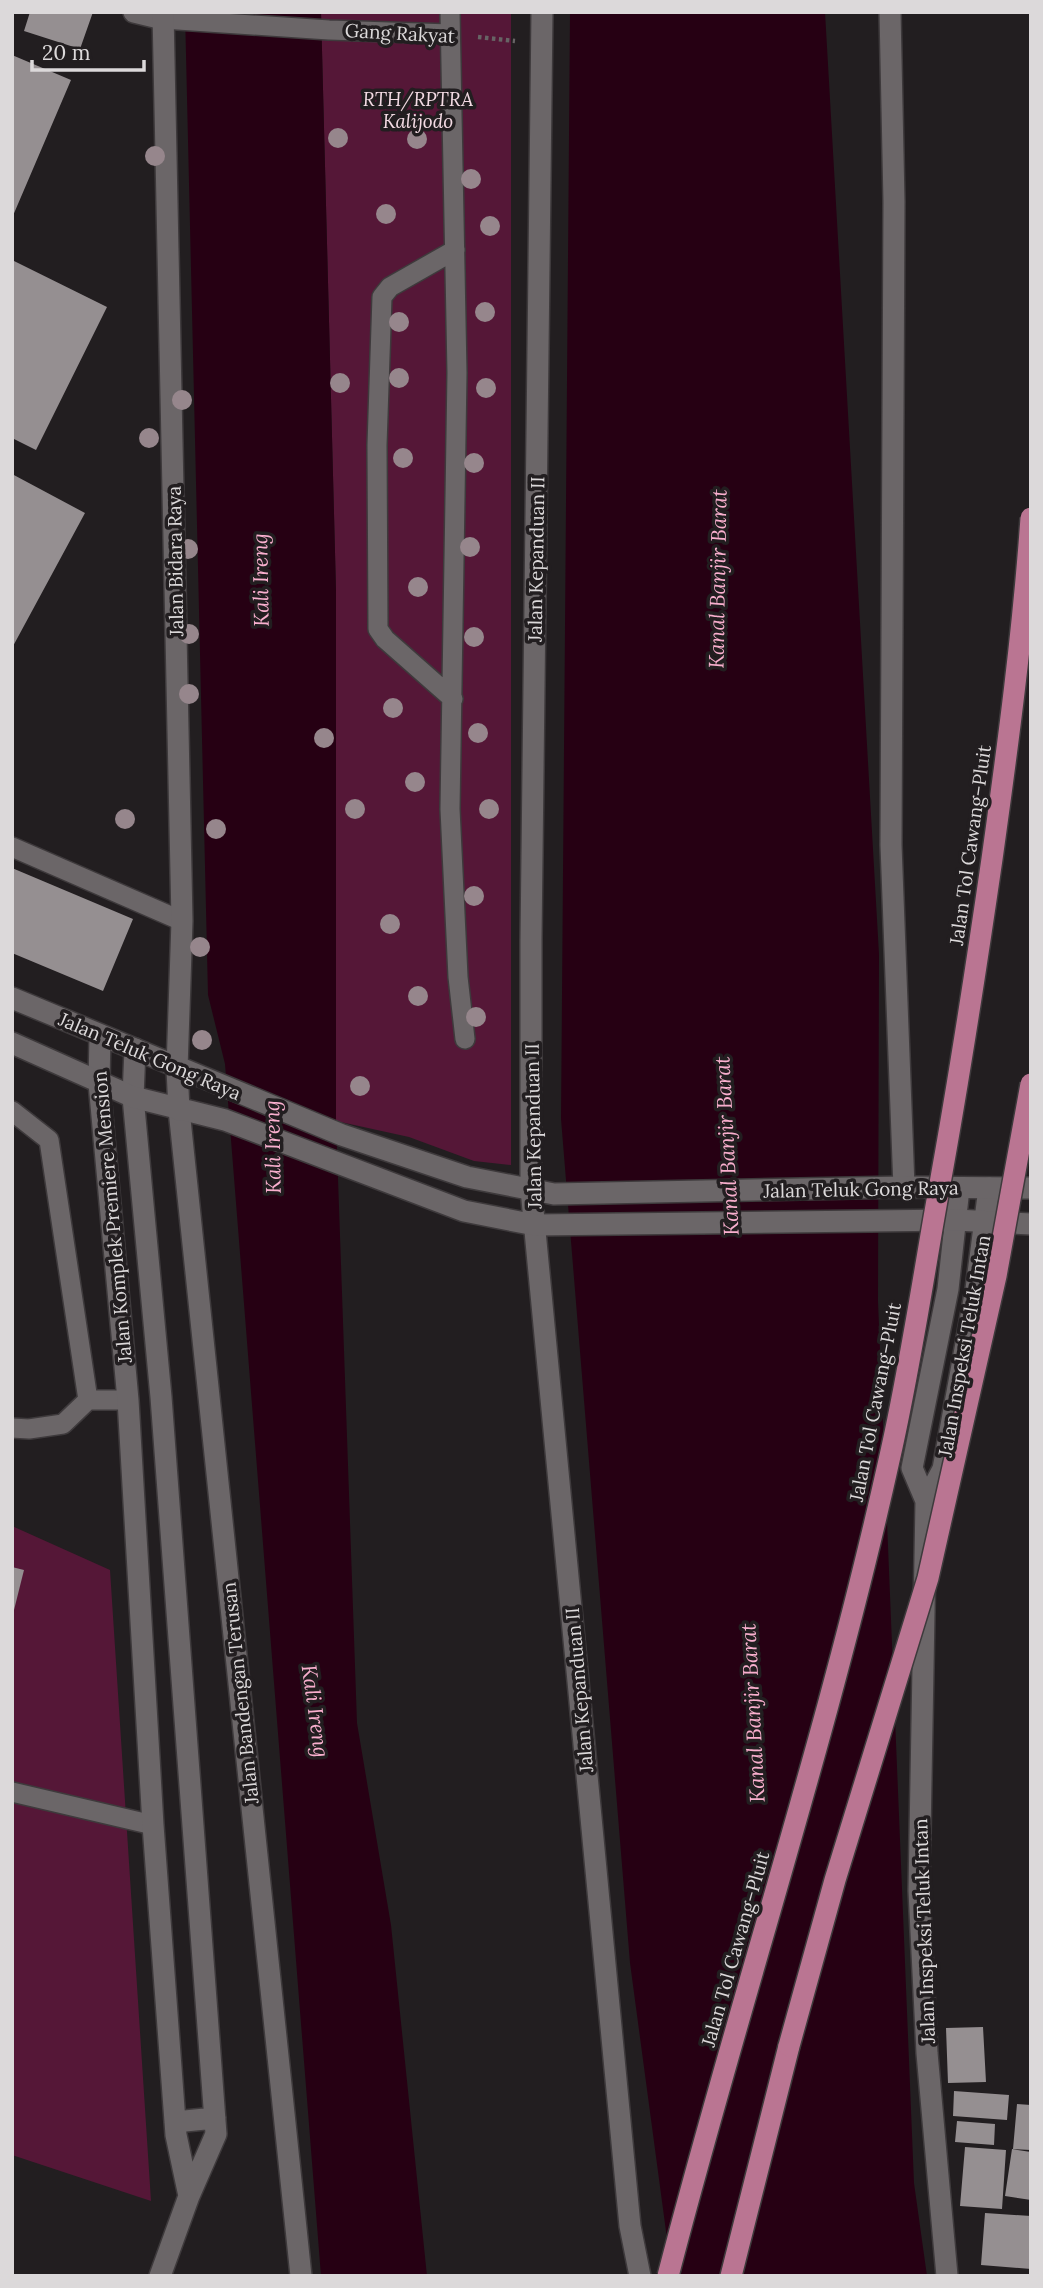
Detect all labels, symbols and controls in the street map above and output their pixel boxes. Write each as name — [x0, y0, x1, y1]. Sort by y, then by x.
street label: Gang Rakyat — [344, 18, 456, 48]
scale bar — [32, 28, 144, 72]
text: 20 m — [42, 39, 91, 66]
park label: RTH/RPTRA Kalijodo — [363, 87, 473, 133]
street label: Jalan Kepanduan II — [523, 476, 549, 643]
street label: Jalan Bidara Raya — [162, 485, 188, 637]
water label: Kanal Banjir Barat — [702, 489, 733, 669]
water label: Kali Ireng — [246, 533, 275, 627]
street label: Jalan Tol Cawang–Pluit — [944, 743, 996, 948]
street label: Jalan Teluk Gong Raya — [54, 1006, 245, 1105]
street label: Jalan Kepanduan II — [520, 1043, 546, 1210]
water label: Kanal Banjir Barat — [708, 1055, 745, 1236]
street label: Jalan Komplek Premiere Mension — [87, 1070, 137, 1365]
water label: Kali Ireng — [258, 1100, 287, 1194]
street label: Jalan Teluk Gong Raya — [762, 1175, 959, 1203]
street label: Jalan Inspeksi Teluk Intan — [932, 1233, 995, 1460]
street label: Jalan Tol Cawang–Pluit — [844, 1300, 906, 1504]
street label: Jalan Bandengan Terusan — [216, 1581, 264, 1806]
street label: Jalan Kepanduan II — [560, 1606, 598, 1775]
water label: Kanal Banjir Barat — [734, 1622, 771, 1803]
water label: Kali Ireng — [296, 1663, 335, 1759]
street label: Jalan Inspeksi Teluk Intan — [908, 1818, 940, 2045]
street label: Jalan Tol Cawang–Pluit — [695, 1848, 775, 2050]

